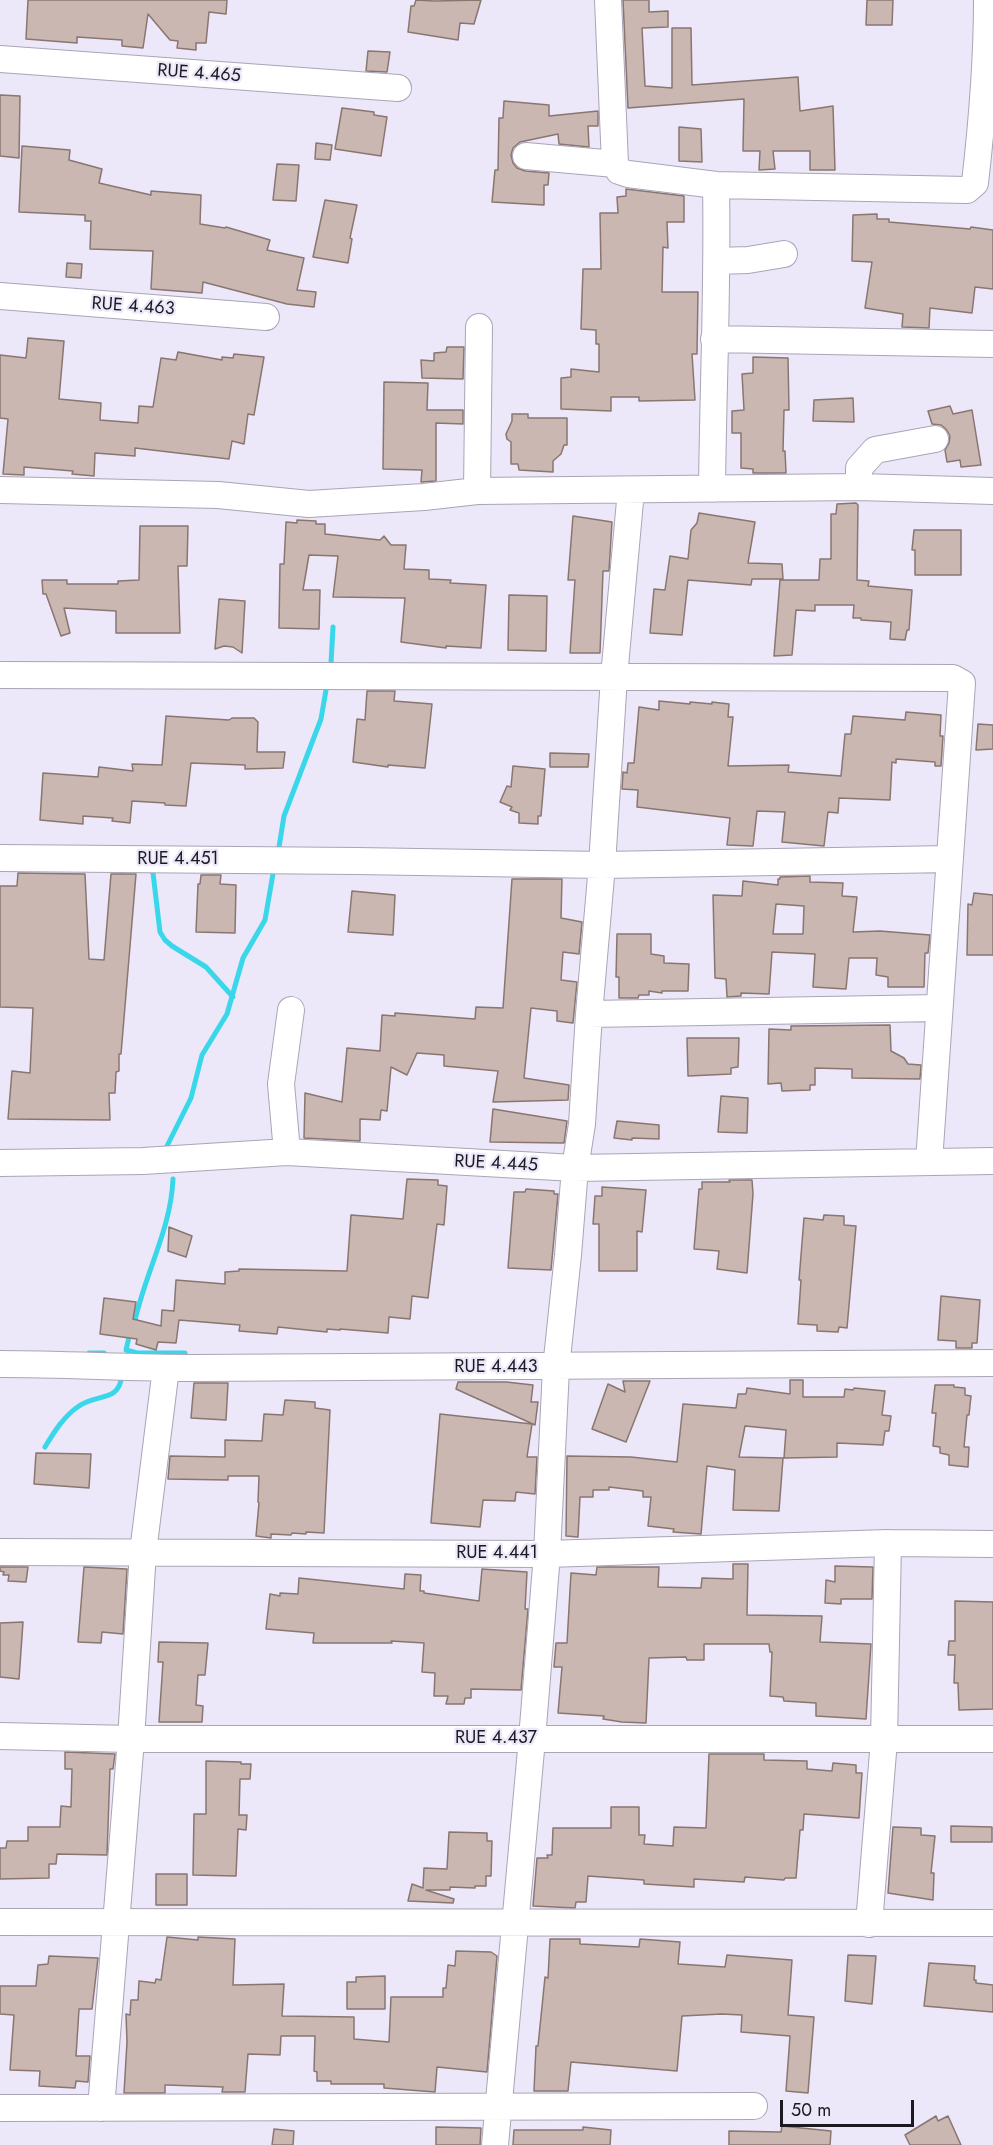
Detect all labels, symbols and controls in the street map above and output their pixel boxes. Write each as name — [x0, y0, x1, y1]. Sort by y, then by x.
street label: RUE 4.465 — [157, 60, 241, 88]
street label: RUE 4.463 — [91, 293, 175, 321]
street label: RUE 4.451 — [137, 849, 219, 871]
street label: RUE 4.445 — [454, 1151, 538, 1177]
street label: RUE 4.443 — [454, 1357, 538, 1379]
street label: RUE 4.441 — [456, 1543, 538, 1565]
street label: RUE 4.437 — [455, 1728, 537, 1750]
scale bar — [783, 2088, 916, 2126]
text: 50 m — [791, 2097, 831, 2123]

